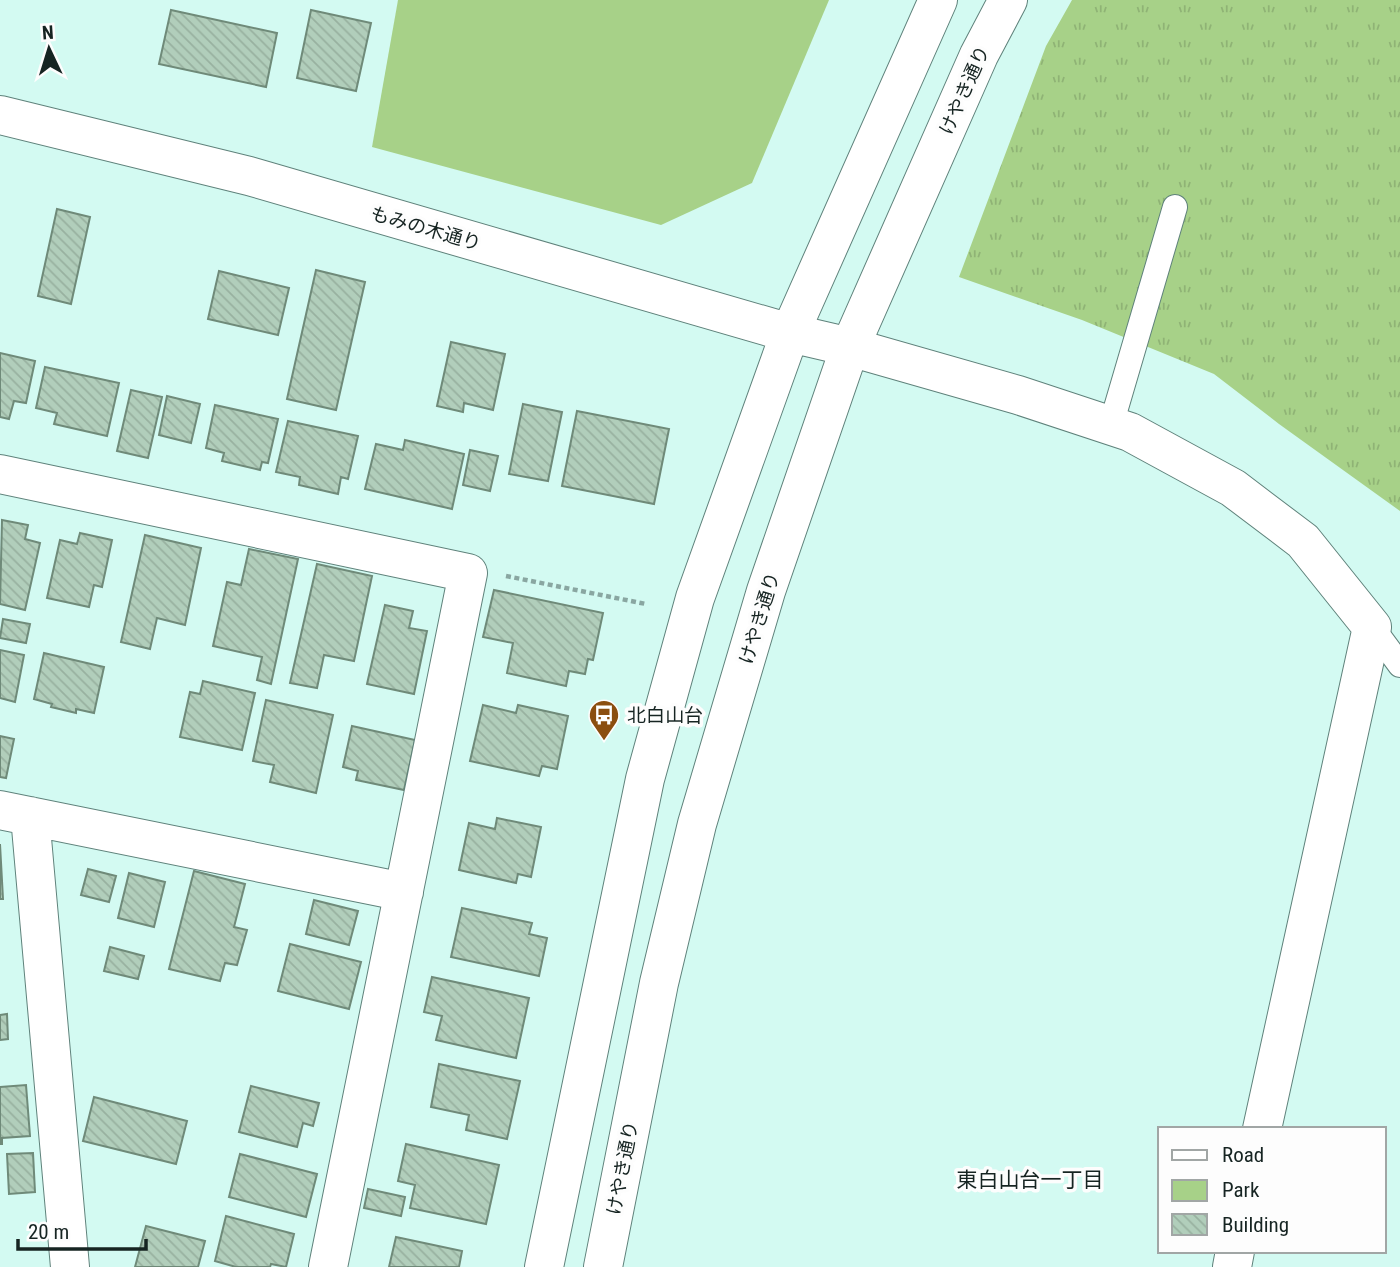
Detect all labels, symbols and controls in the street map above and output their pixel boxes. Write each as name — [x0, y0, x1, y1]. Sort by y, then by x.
north arrow — [14, 14, 84, 84]
text: N — [41, 21, 54, 44]
street label: けやき通り — [935, 42, 994, 138]
street label: もみの木通り — [368, 202, 484, 255]
street label: けやき通り — [735, 569, 784, 667]
bus stop icon: 北白山台 — [587, 698, 621, 742]
place label: 北白山台 — [627, 704, 703, 727]
street label: けやき通り — [602, 1119, 643, 1217]
legend — [1158, 1127, 1386, 1253]
text: Road — [1222, 1143, 1264, 1167]
district label: 東白山台一丁目 — [957, 1168, 1104, 1192]
text: Park — [1222, 1178, 1260, 1202]
scale bar — [18, 1208, 145, 1252]
text: Building — [1222, 1213, 1289, 1237]
text: 20 m — [28, 1220, 69, 1244]

